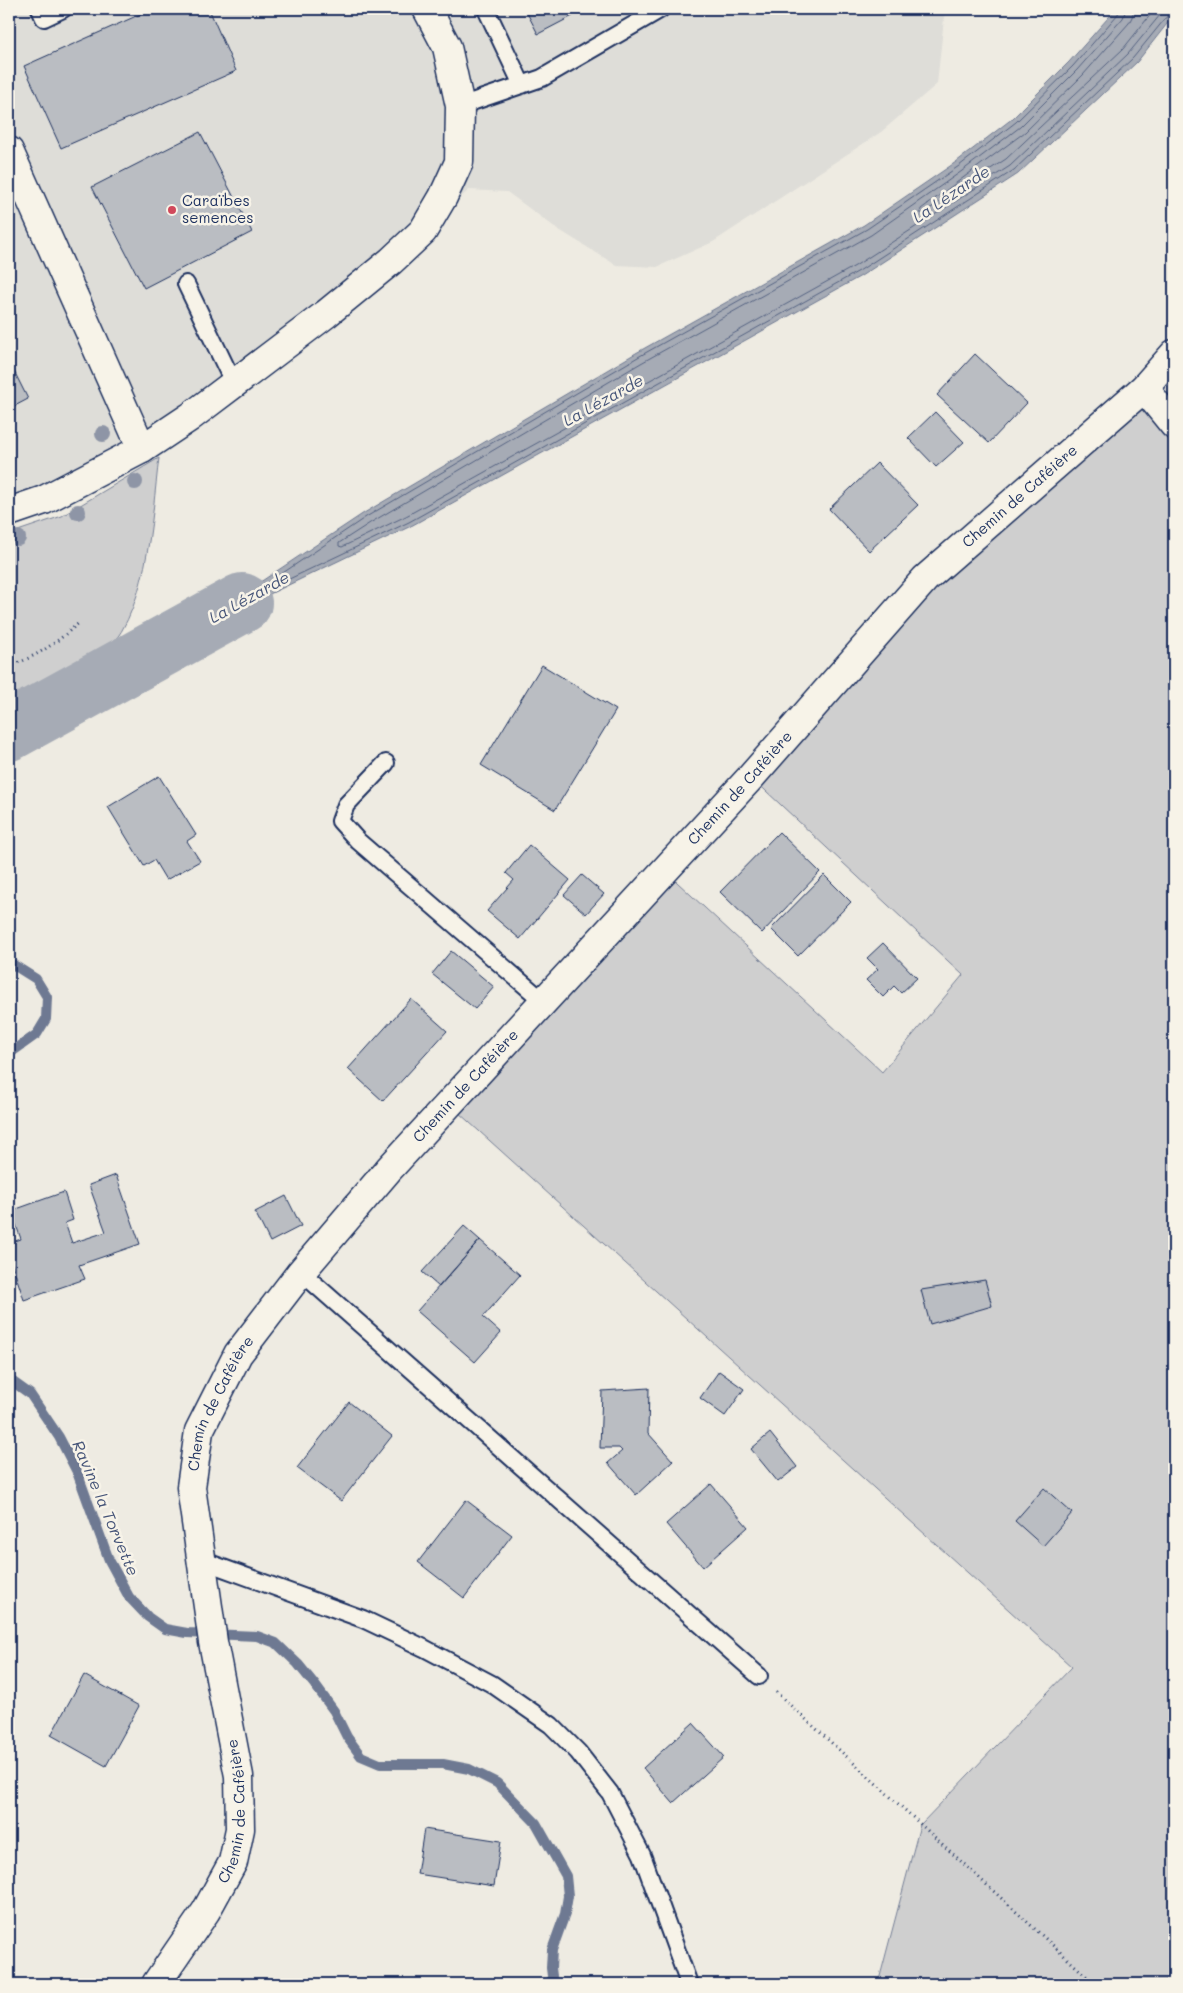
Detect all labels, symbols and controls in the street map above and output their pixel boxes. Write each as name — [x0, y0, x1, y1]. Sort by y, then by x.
water label: La Lézarde — [908, 160, 993, 227]
place label: Caraïbes semences — [182, 190, 254, 227]
marker: Caraïbes semences — [166, 204, 178, 216]
water label: La Lézarde — [559, 369, 647, 430]
street label: Chemin de Caféière — [957, 440, 1081, 551]
water label: La Lézarde — [205, 566, 293, 627]
street label: Chemin de Caféière — [682, 726, 796, 849]
street label: Chemin de Caféière — [408, 1024, 522, 1146]
street label: Chemin de Caféière — [182, 1331, 258, 1472]
water label: Ravine la Torvette — [68, 1437, 145, 1579]
street label: Chemin de Caféière — [212, 1738, 249, 1886]

